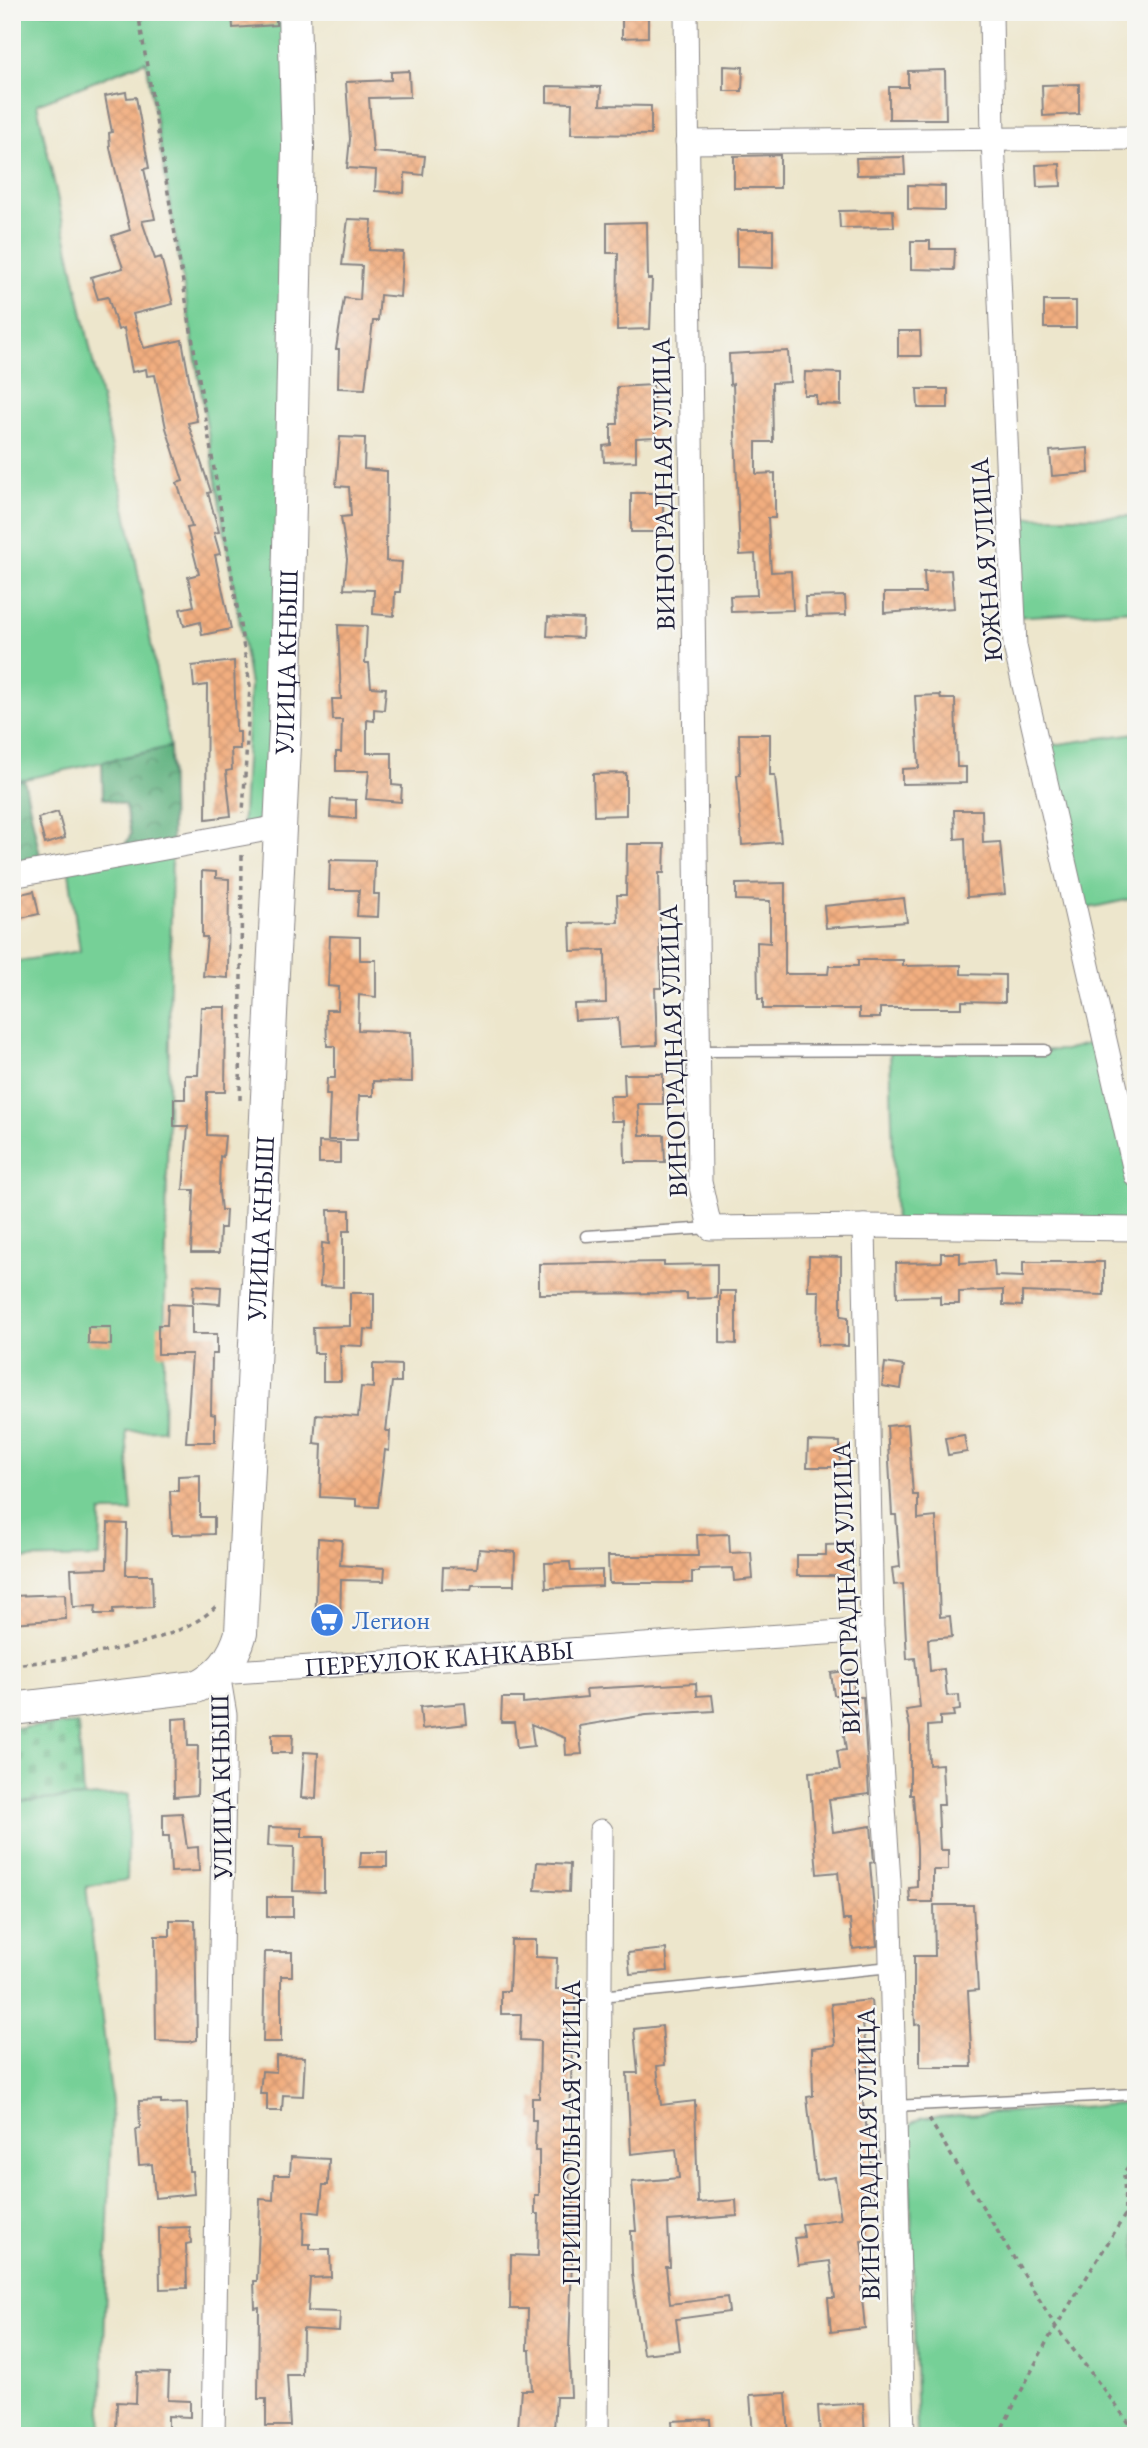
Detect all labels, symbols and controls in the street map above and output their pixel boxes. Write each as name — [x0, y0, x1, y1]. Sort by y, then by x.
street label: ВИНОГРАДНАЯ УЛИЦА — [643, 336, 683, 631]
street label: ЮЖНАЯ УЛИЦА — [962, 455, 1010, 664]
street label: УЛИЦА КНЫШ — [267, 569, 305, 757]
street label: ВИНОГРАДНАЯ УЛИЦА — [651, 903, 695, 1198]
street label: УЛИЦА КНЫШ — [239, 1135, 282, 1323]
street label: ВИНОГРАДНАЯ УЛИЦА — [824, 1440, 868, 1735]
supermarket icon: Легион — [308, 1601, 346, 1639]
place label: Легион — [352, 1603, 430, 1637]
street label: ПЕРЕУЛОК КАНКАВЫ — [303, 1633, 575, 1684]
street label: УЛИЦА КНЫШ — [202, 1694, 240, 1881]
street label: ПРИШКОЛЬНАЯ УЛИЦА — [554, 1979, 588, 2286]
street label: ВИНОГРАДНАЯ УЛИЦА — [848, 2006, 888, 2301]

